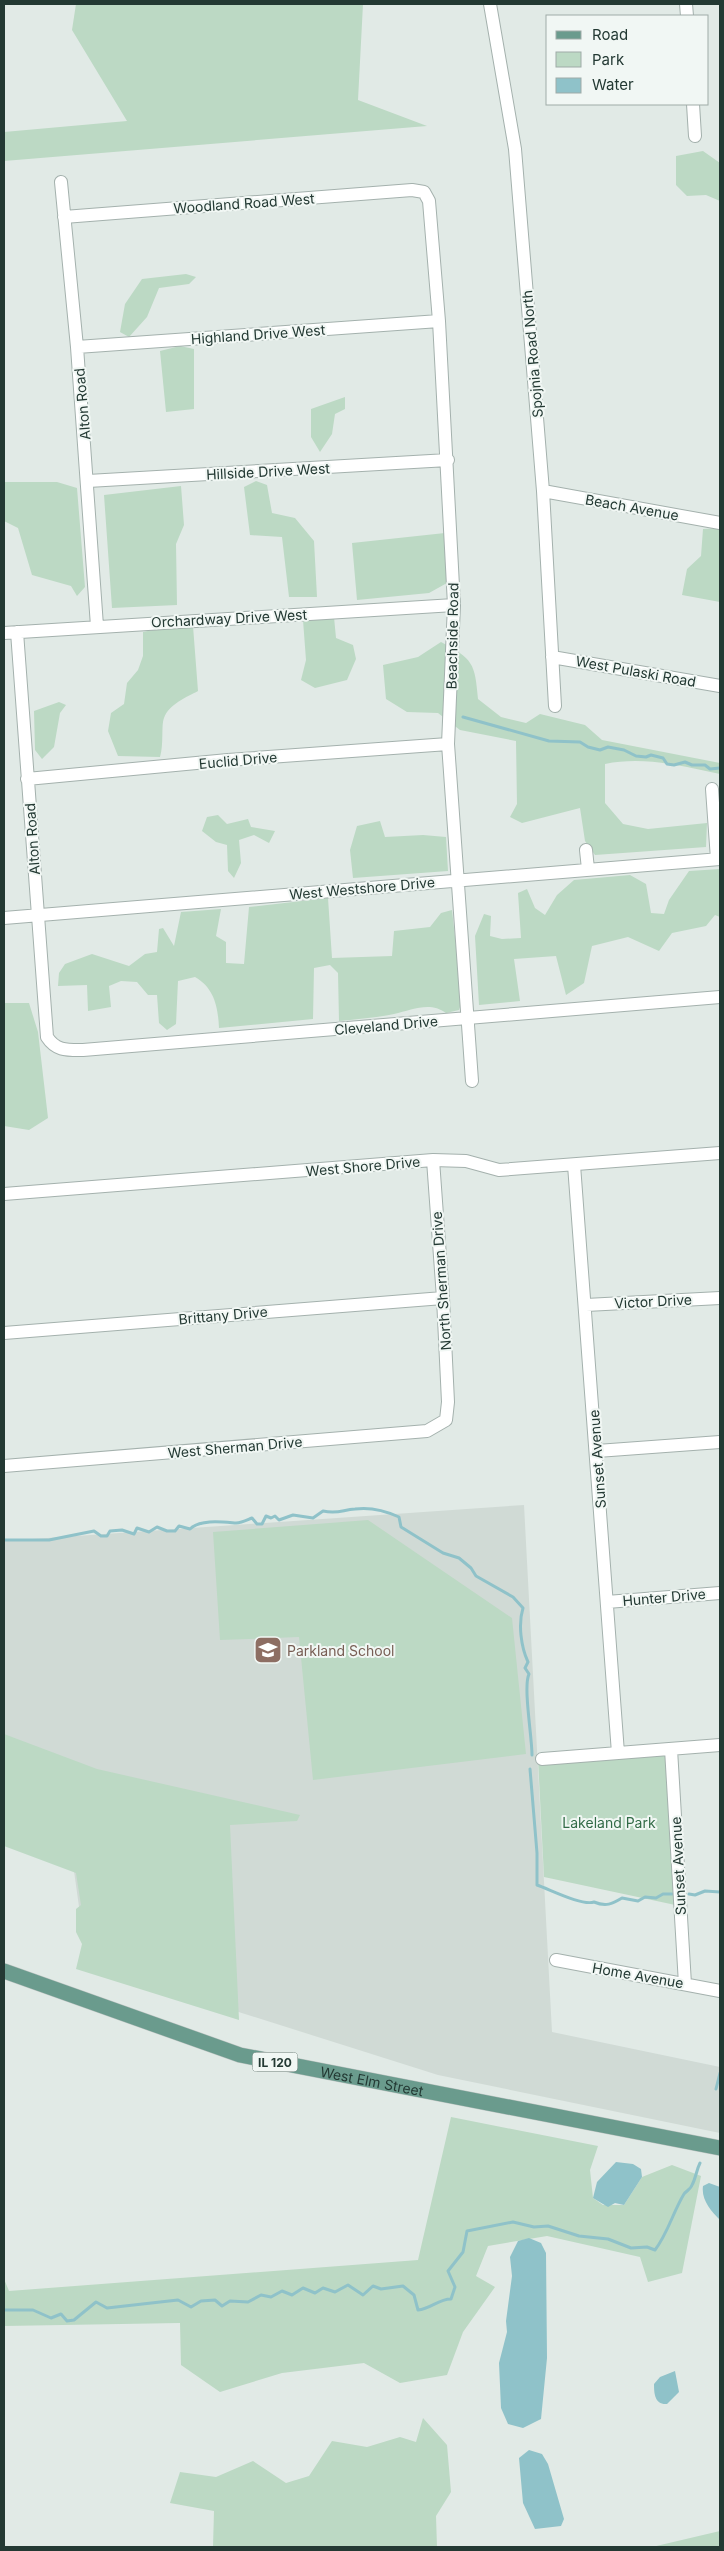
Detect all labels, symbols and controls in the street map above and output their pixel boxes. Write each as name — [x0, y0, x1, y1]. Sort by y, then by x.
legend — [546, 15, 709, 105]
text: Road — [592, 25, 628, 44]
text: Park — [592, 50, 625, 69]
text: Water — [592, 75, 634, 94]
street label: Woodland Road West — [173, 190, 316, 216]
street label: Spojnia Road North — [518, 290, 546, 418]
street label: Highland Drive West — [190, 321, 326, 347]
street label: Alton Road — [70, 367, 94, 441]
street label: Hillside Drive West — [206, 459, 331, 483]
street label: Beach Avenue — [584, 490, 680, 524]
street label: Beachside Road — [443, 582, 461, 690]
street label: Orchardway Drive West — [151, 605, 308, 631]
street label: West Pulaski Road — [575, 652, 697, 690]
street label: Euclid Drive — [198, 748, 278, 772]
street label: Alton Road — [21, 802, 43, 876]
street label: West Westshore Drive — [288, 873, 436, 903]
street label: Cleveland Drive — [333, 1012, 439, 1038]
street label: West Shore Drive — [305, 1153, 421, 1179]
street label: North Sherman Drive — [428, 1211, 454, 1351]
street label: Victor Drive — [614, 1290, 692, 1312]
street label: Brittany Drive — [178, 1303, 268, 1327]
street label: Sunset Avenue — [585, 1409, 609, 1509]
street label: West Sherman Drive — [167, 1433, 303, 1461]
street label: Hunter Drive — [622, 1585, 706, 1609]
school or university icon: Parkland School — [253, 1635, 283, 1665]
place label: Parkland School — [287, 1642, 394, 1659]
park label: Lakeland Park — [562, 1814, 656, 1831]
street label: Sunset Avenue — [667, 1816, 689, 1916]
street label: Home Avenue — [591, 1959, 685, 1991]
road number: IL 120 — [252, 2052, 298, 2072]
street label: West Elm Street — [319, 2062, 425, 2099]

